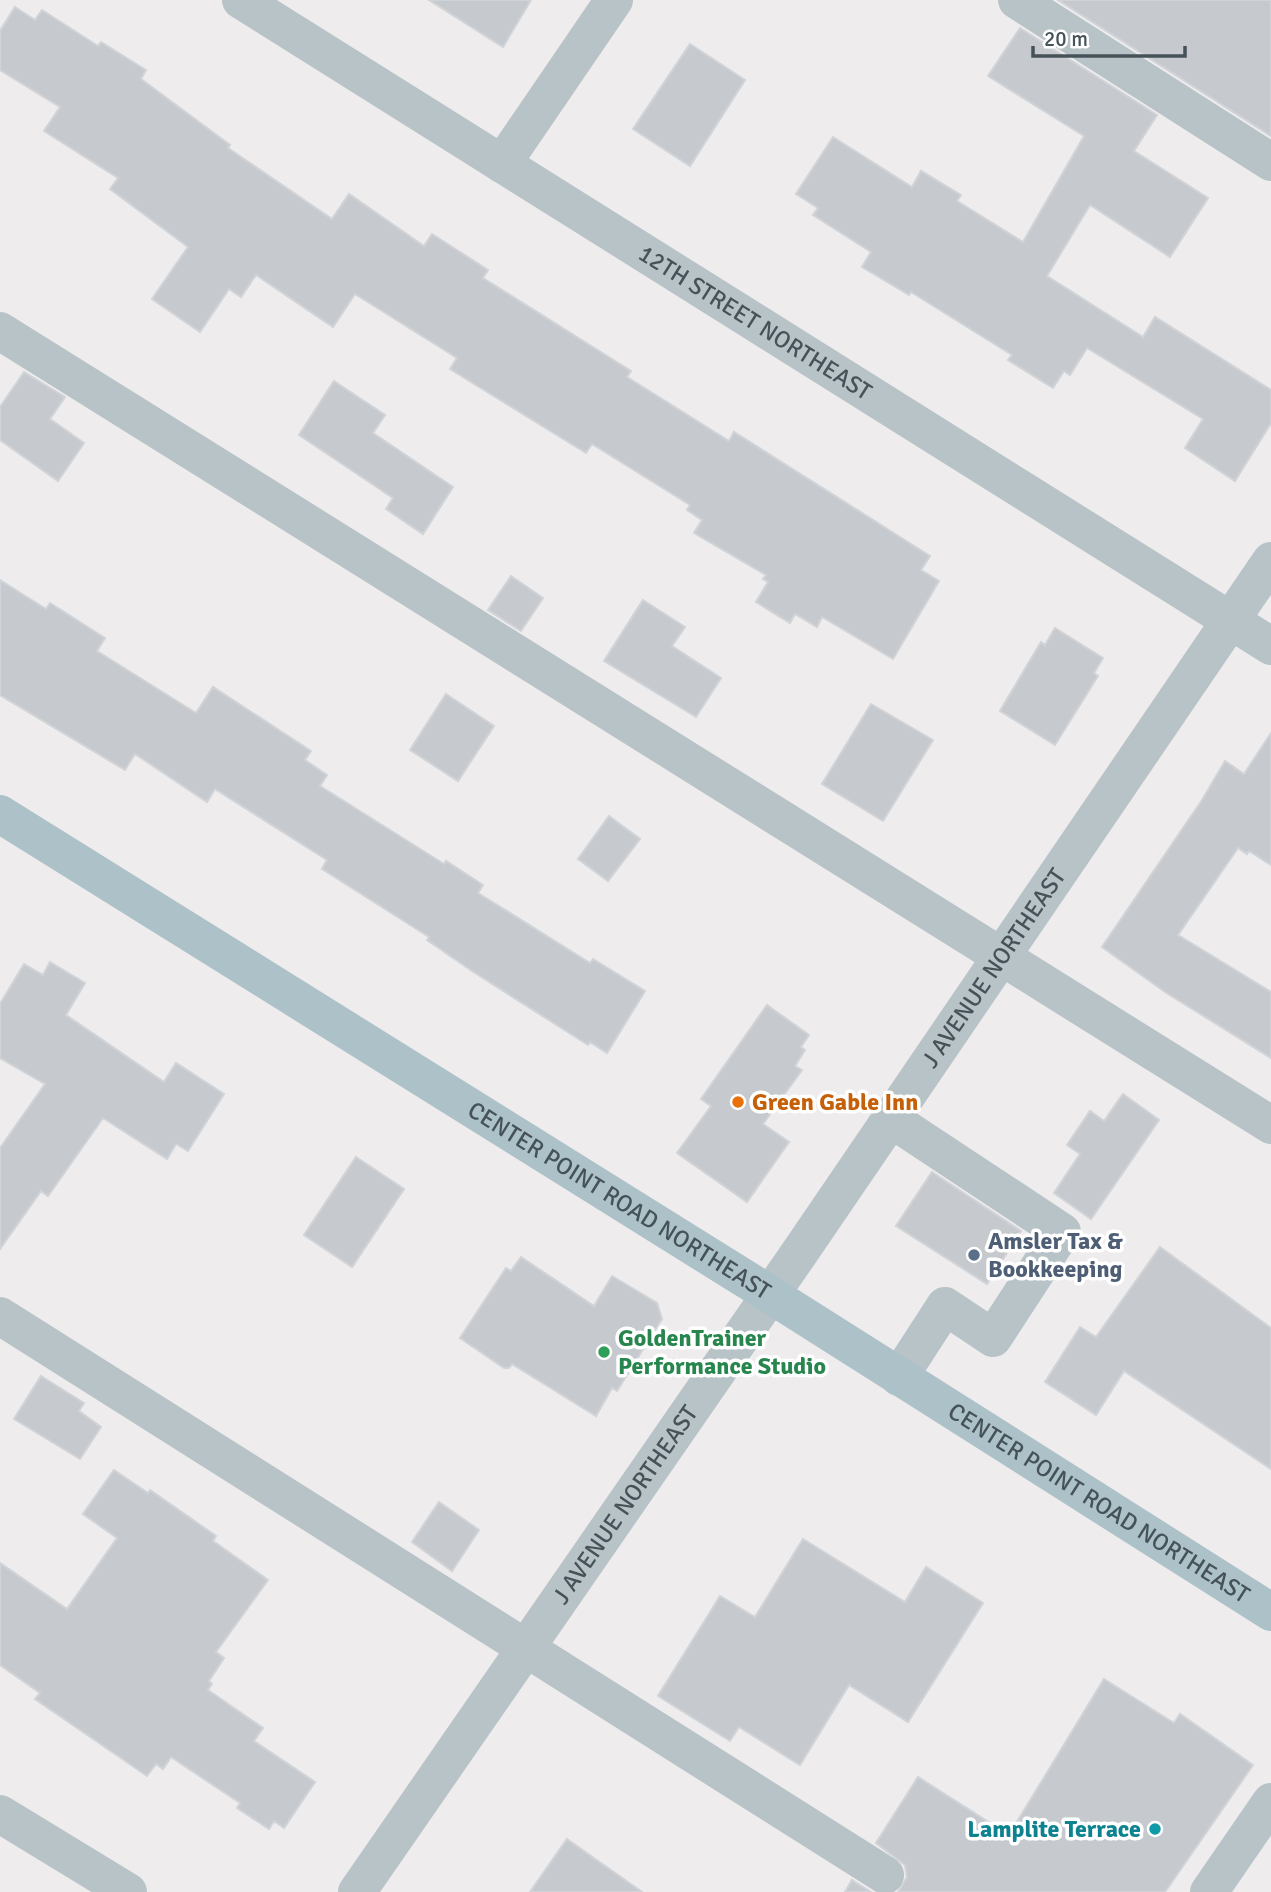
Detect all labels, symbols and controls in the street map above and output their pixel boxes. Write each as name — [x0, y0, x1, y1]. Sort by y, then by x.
scale bar — [1033, 14, 1185, 58]
text: 20 m — [1044, 26, 1088, 52]
street label: 12TH STREET NORTHEAST — [633, 238, 878, 407]
street label: J AVENUE NORTHEAST — [915, 862, 1072, 1074]
place label: Green Gable Inn — [752, 1087, 918, 1117]
marker: Green Gable Inn — [730, 1094, 746, 1110]
street label: CENTER POINT ROAD NORTHEAST — [462, 1095, 777, 1306]
place label: Amsler Tax & Bookkeeping — [988, 1226, 1123, 1284]
marker: Amsler Tax & Bookkeeping — [966, 1247, 982, 1263]
place label: GoldenTrainer Performance Studio — [618, 1323, 826, 1381]
marker: GoldenTrainer Performance Studio — [596, 1344, 612, 1360]
street label: CENTER POINT ROAD NORTHEAST — [942, 1396, 1256, 1610]
street label: J AVENUE NORTHEAST — [546, 1399, 704, 1610]
place label: Lamplite Terrace — [967, 1814, 1141, 1844]
marker: Lamplite Terrace — [1147, 1821, 1163, 1837]

